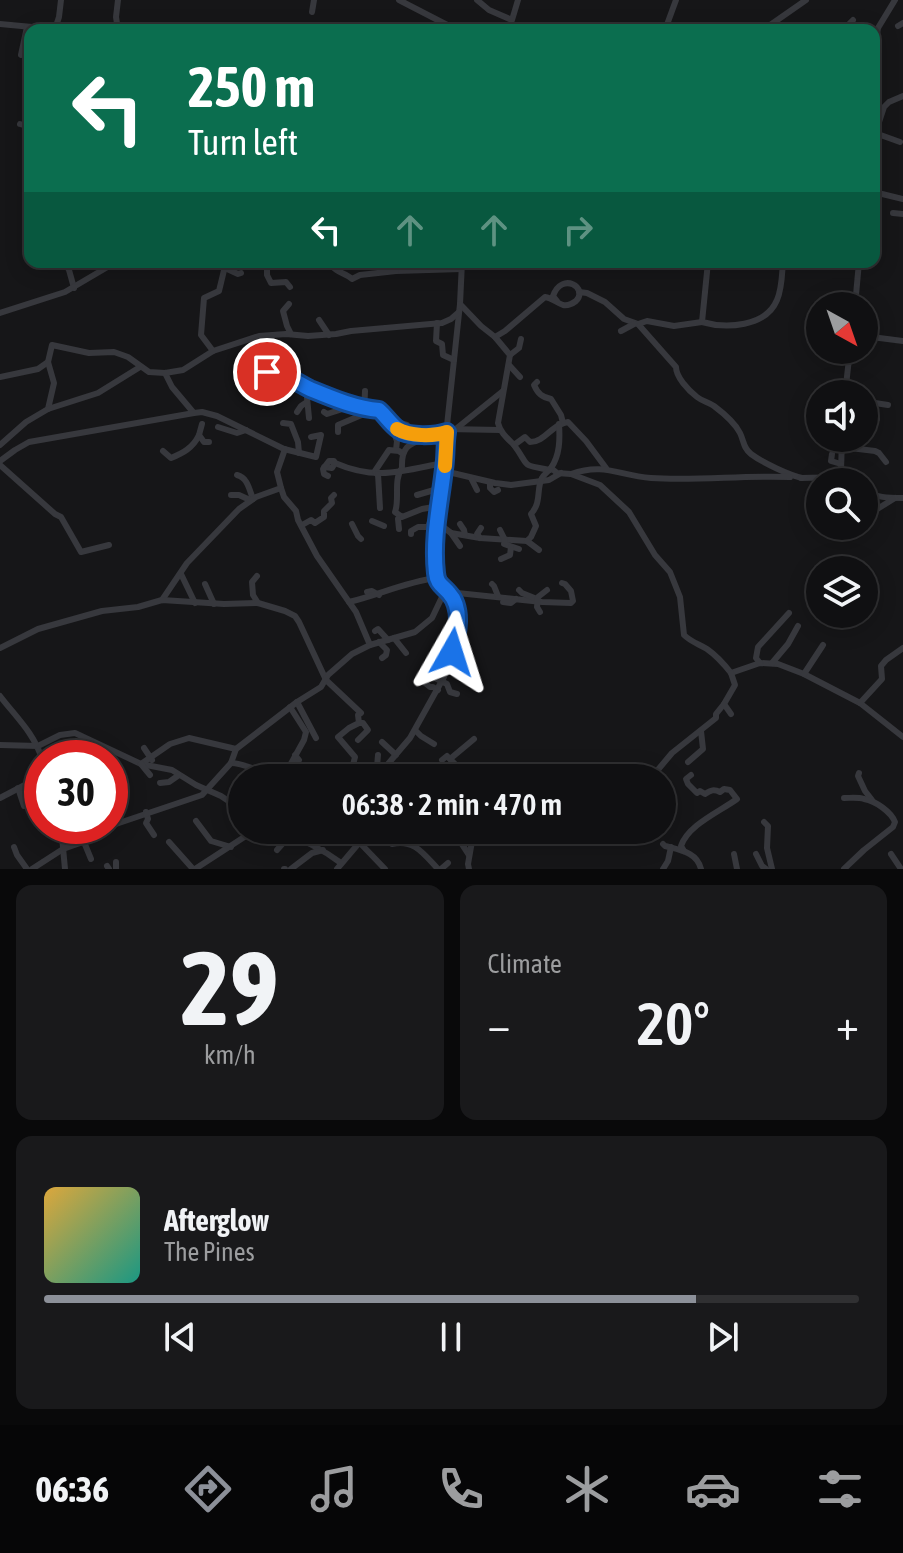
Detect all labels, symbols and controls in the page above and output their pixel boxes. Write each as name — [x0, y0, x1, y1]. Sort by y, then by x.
text: 250 m — [188, 55, 315, 119]
icon: left — [56, 56, 160, 160]
text: Turn left — [188, 121, 298, 163]
icon: left — [304, 208, 348, 252]
icon: ahead — [388, 208, 432, 252]
icon: ahead — [472, 208, 516, 252]
icon: right — [556, 208, 600, 252]
north arrow — [806, 292, 878, 364]
map controls — [806, 292, 878, 628]
pin — [233, 338, 301, 406]
icon: arrive — [245, 350, 289, 394]
button: sound — [806, 380, 878, 452]
button: search — [806, 468, 878, 540]
button: layers — [806, 556, 878, 628]
position arrow — [410, 610, 494, 694]
speed limit sign: 30 — [24, 740, 128, 844]
text: 06:38 · 2 min · 470 m — [342, 787, 562, 821]
text: 29 — [181, 928, 279, 1047]
text: Climate — [488, 949, 562, 979]
text: 20° — [637, 989, 710, 1058]
text: − — [488, 999, 510, 1049]
text: + — [836, 999, 859, 1049]
text: km/h — [204, 1040, 256, 1070]
text: Afterglow — [164, 1203, 269, 1237]
text: The Pines — [164, 1237, 255, 1267]
icon: previous — [158, 1315, 202, 1359]
icon: pause — [429, 1315, 473, 1359]
icon: next — [701, 1315, 745, 1359]
icon: directions — [180, 1461, 236, 1517]
icon: music — [306, 1461, 362, 1517]
icon: phone — [433, 1461, 489, 1517]
icon: climate — [559, 1461, 615, 1517]
icon: car — [685, 1461, 741, 1517]
icon: filters — [812, 1461, 868, 1517]
text: 06:36 — [35, 1468, 109, 1510]

